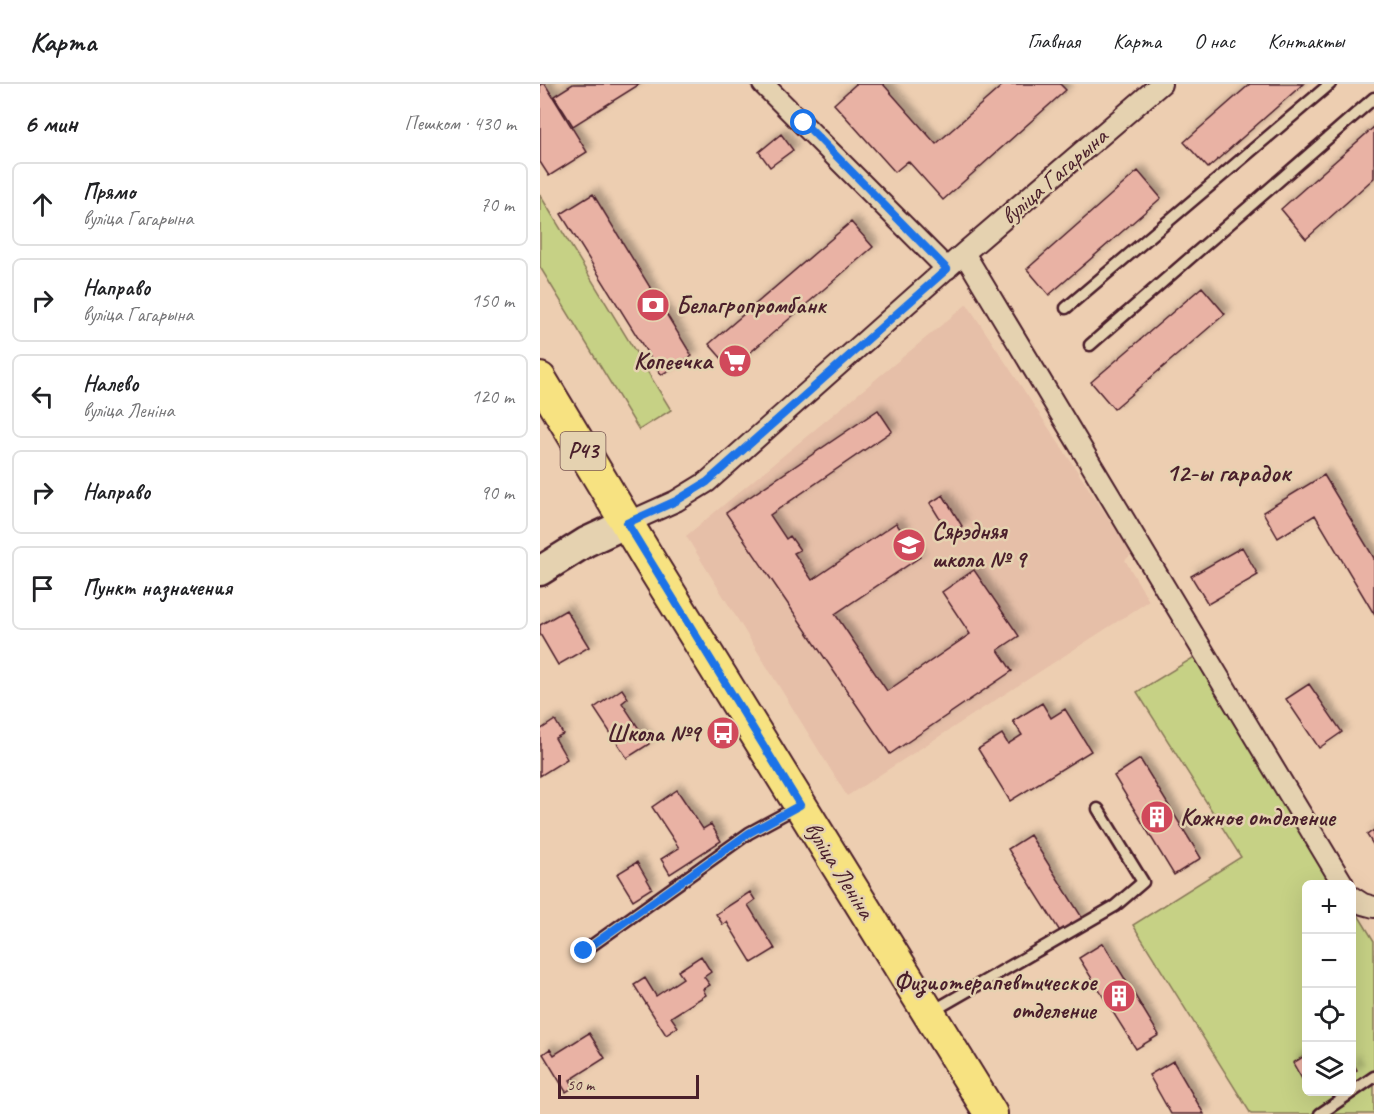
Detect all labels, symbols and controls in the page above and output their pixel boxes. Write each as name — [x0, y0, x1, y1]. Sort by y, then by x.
text: Карта — [30, 24, 97, 59]
text: Главная — [1027, 28, 1080, 54]
text: Карта — [1113, 28, 1161, 54]
text: О нас — [1194, 28, 1235, 54]
text: Контакты — [1268, 28, 1344, 54]
text: 6 мин — [24, 107, 77, 140]
route start — [790, 109, 816, 135]
text: Пешком · 430 m — [404, 111, 516, 136]
street label: вуліца Гагарына — [994, 120, 1115, 231]
text: Прямо — [83, 178, 135, 206]
icon: ahead — [26, 188, 59, 221]
text: 70 m — [480, 192, 514, 217]
text: вуліца Гагарына — [83, 206, 193, 231]
text: Направо — [83, 274, 150, 302]
icon: right — [26, 284, 59, 317]
bank icon: Белагропромбанк — [635, 287, 671, 323]
text: 150 m — [471, 288, 514, 313]
place label: Белагропромбанк — [676, 290, 828, 320]
text: вуліца Гагарына — [83, 302, 193, 327]
supermarket icon: Копеечка — [717, 343, 753, 379]
place label: Копеечка — [634, 346, 714, 376]
text: Налево — [83, 370, 139, 398]
icon: left — [26, 380, 59, 413]
text: 120 m — [471, 384, 514, 409]
text: вуліца Леніна — [83, 398, 174, 423]
road number: Р43 — [560, 432, 606, 470]
district label: 12-ы гарадок — [1166, 456, 1293, 489]
icon: right — [26, 476, 59, 509]
text: Направо — [83, 478, 150, 506]
text: 90 m — [480, 480, 514, 505]
place label: Сярэдняя школа № 9 — [932, 516, 1028, 574]
school or university icon: Сярэдняя школа № 9 — [891, 527, 927, 563]
icon: arrive — [26, 572, 59, 605]
text: Пункт назначения — [83, 574, 232, 602]
bus stop icon: Школа №9 — [705, 715, 741, 751]
place label: Школа №9 — [607, 718, 702, 748]
building icon: Кожное отделение — [1139, 799, 1175, 835]
place label: Кожное отделение — [1180, 802, 1336, 832]
street label: вуліца Леніна — [798, 816, 883, 926]
map controls — [1302, 880, 1356, 1096]
button: + — [1302, 880, 1356, 934]
button: − — [1302, 934, 1356, 988]
route end — [570, 937, 596, 963]
place label: Физиотерапевтическое отделение — [894, 967, 1098, 1025]
building icon: Физиотерапевтическое отделение — [1101, 978, 1137, 1014]
button: locate — [1302, 988, 1356, 1042]
button: layers — [1302, 1042, 1356, 1096]
scale bar — [558, 1072, 699, 1100]
text: 50 m — [567, 1075, 594, 1095]

